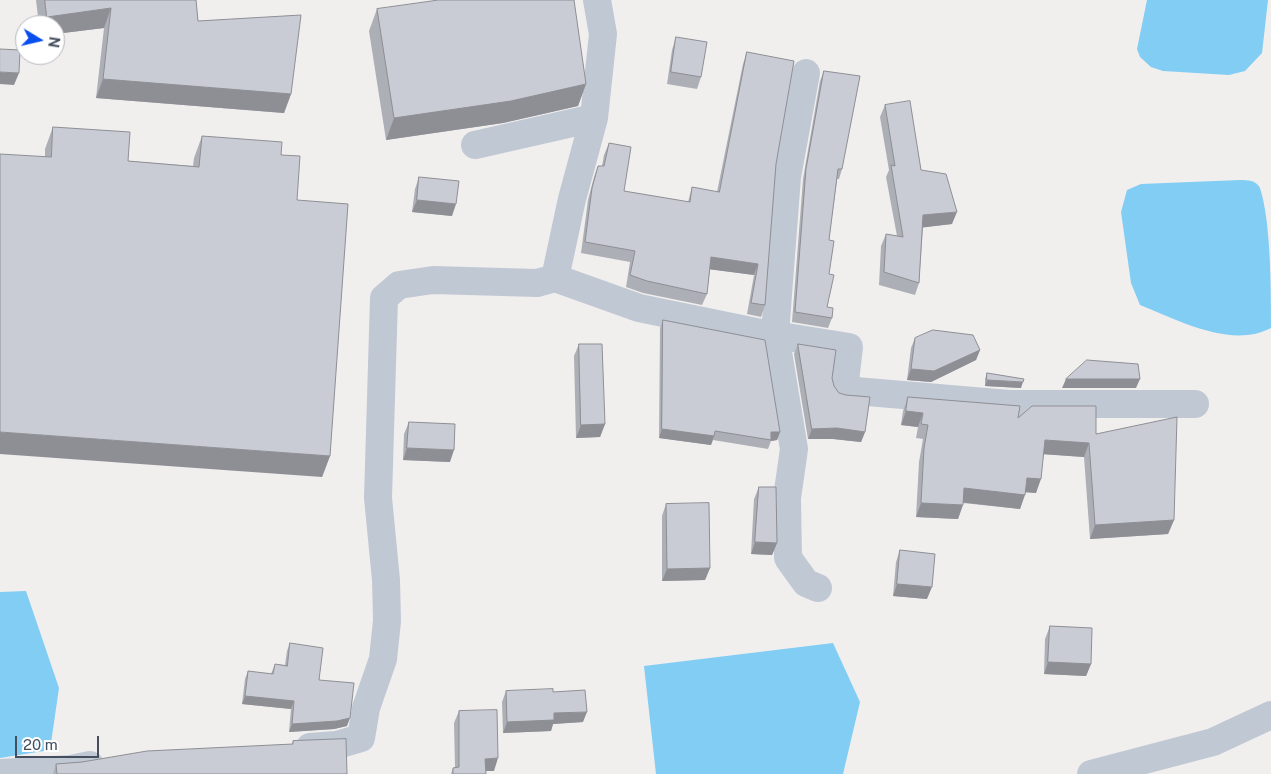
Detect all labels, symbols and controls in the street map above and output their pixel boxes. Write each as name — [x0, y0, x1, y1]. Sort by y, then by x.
north arrow — [15, 15, 65, 65]
text: N — [45, 36, 63, 49]
scale bar — [18, 726, 101, 758]
text: 20 m — [23, 736, 58, 753]

